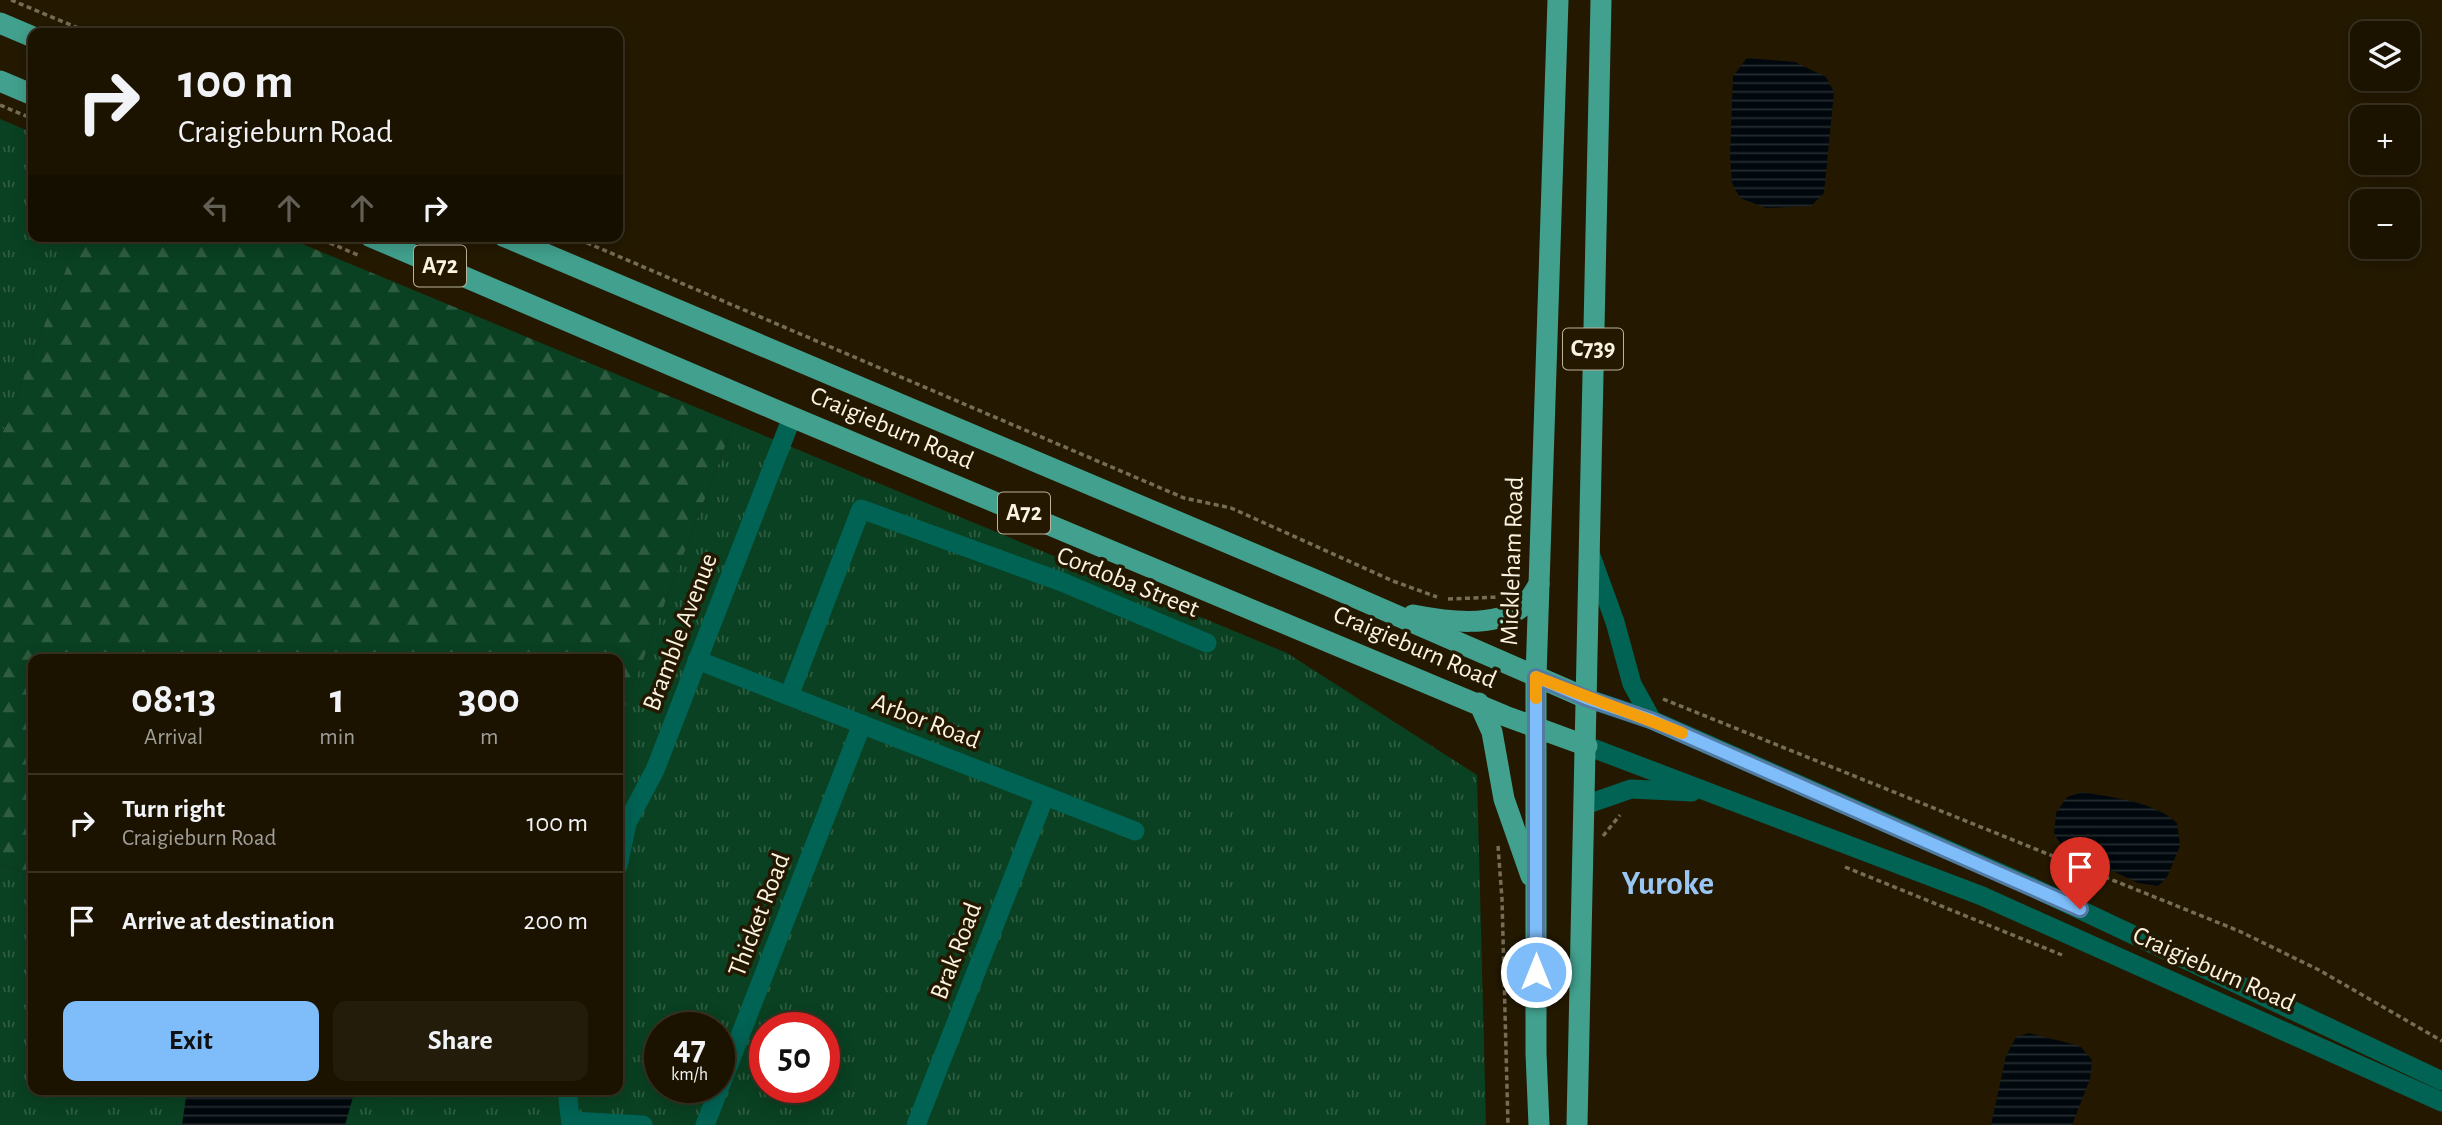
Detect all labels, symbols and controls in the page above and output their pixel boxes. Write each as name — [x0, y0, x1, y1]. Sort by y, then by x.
map controls — [2350, 21, 2420, 259]
button: layers — [2350, 21, 2420, 91]
icon: right — [63, 56, 154, 147]
text: 100 m — [178, 58, 294, 107]
button: + — [2350, 105, 2420, 175]
text: Craigieburn Road — [178, 116, 393, 148]
icon: left — [197, 189, 235, 227]
icon: ahead — [270, 189, 308, 227]
icon: ahead — [343, 189, 381, 227]
icon: right — [416, 189, 454, 227]
button: − — [2350, 189, 2420, 259]
road number: A72 — [414, 246, 466, 286]
road number: C739 — [1563, 328, 1623, 370]
street label: Craigieburn Road — [807, 382, 977, 474]
street label: Mickleham Road — [1496, 476, 1528, 646]
road number: A72 — [998, 492, 1050, 534]
street label: Cordoba Street — [1053, 542, 1203, 622]
street label: Bramble Avenue — [638, 550, 722, 714]
street label: Craigieburn Road — [1330, 601, 1500, 693]
text: 08:13 — [131, 678, 216, 720]
text: 1 — [330, 678, 345, 720]
text: 300 — [458, 678, 520, 720]
street label: Arbor Road — [868, 689, 984, 753]
text: Arrival — [144, 726, 203, 749]
text: min — [319, 726, 355, 749]
text: m — [480, 726, 498, 749]
text: Turn right — [122, 796, 225, 822]
icon: right — [63, 804, 101, 842]
text: 100 m — [527, 810, 588, 836]
text: Craigieburn Road — [122, 827, 276, 850]
pin — [2050, 837, 2110, 909]
icon: arrive — [2061, 848, 2099, 886]
street label: Thicket Road — [724, 850, 794, 980]
district label: Yuroke — [1622, 868, 1714, 901]
street label: Brak Road — [926, 899, 986, 1003]
icon: arrive — [63, 902, 101, 940]
text: Arrive at destination — [122, 908, 335, 934]
text: 200 m — [524, 908, 588, 934]
street label: Craigieburn Road — [2129, 922, 2299, 1016]
position arrow — [1499, 935, 1573, 1009]
button: Exit — [63, 1001, 319, 1081]
button: Share — [333, 1001, 588, 1081]
speed limit sign: 50 — [749, 1012, 840, 1103]
text: 47 — [673, 1031, 706, 1066]
text: km/h — [671, 1066, 708, 1084]

